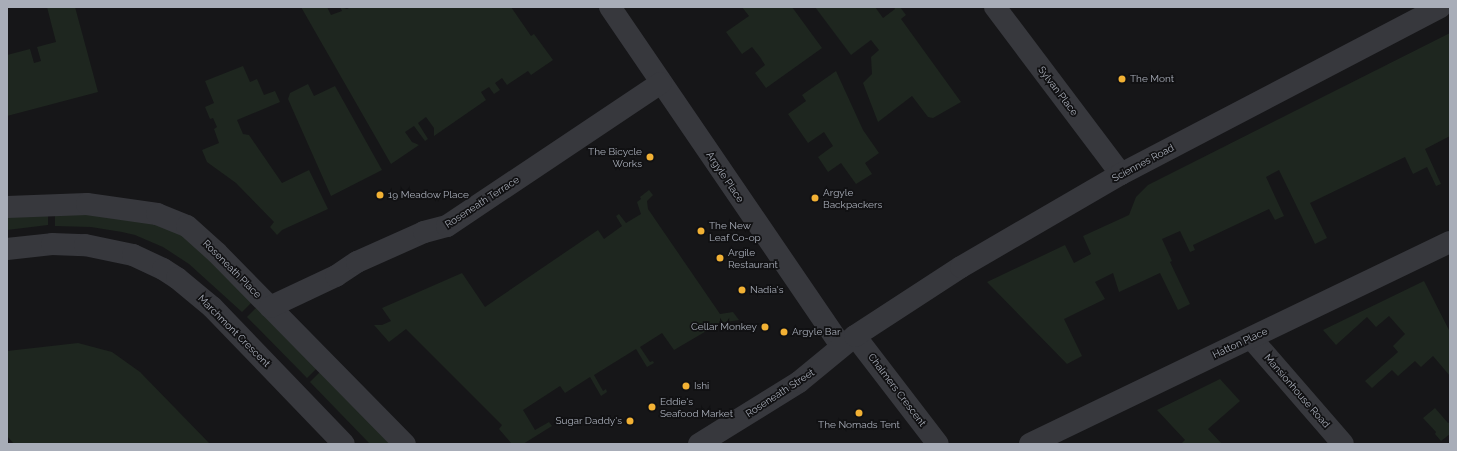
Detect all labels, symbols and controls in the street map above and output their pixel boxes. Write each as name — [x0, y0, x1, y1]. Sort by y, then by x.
street label: Sylvan Place — [1036, 64, 1080, 118]
place label: The Mont — [1130, 73, 1174, 85]
marker: The Mont — [1117, 74, 1127, 84]
street label: Sciennes Road — [1110, 142, 1176, 184]
place label: The Bicycle Works — [588, 145, 642, 168]
street label: Argyle Place — [704, 149, 746, 205]
marker: The Bicycle Works — [645, 152, 655, 162]
street label: Roseneath Terrace — [442, 173, 522, 231]
place label: Argyle Backpackers — [823, 186, 882, 210]
place label: 19 Meadow Place — [388, 189, 469, 201]
marker: 19 Meadow Place — [375, 190, 385, 200]
marker: Argyle Backpackers — [810, 193, 820, 203]
place label: The New Leaf Co-op — [709, 219, 761, 242]
marker: The New Leaf Co-op — [696, 226, 706, 236]
street label: Roseneath Place — [200, 237, 264, 301]
place label: Argile Restaurant — [728, 246, 778, 270]
marker: Argile Restaurant — [715, 253, 725, 263]
place label: Nadia's — [750, 284, 784, 296]
marker: Nadia's — [737, 285, 747, 295]
street label: Marchmont Crescent — [195, 292, 273, 370]
place label: Cellar Monkey — [691, 321, 757, 333]
marker: Cellar Monkey — [760, 322, 770, 332]
street label: Hatton Place — [1211, 325, 1269, 361]
place label: Argyle Bar — [792, 326, 840, 338]
marker: Argyle Bar — [779, 327, 789, 337]
street label: Chalmers Crescent — [866, 351, 928, 429]
street label: Mansionhouse Road — [1262, 352, 1332, 430]
street label: Roseneath Street — [743, 366, 817, 420]
place label: Ishi — [694, 380, 709, 392]
marker: Ishi — [681, 381, 691, 391]
place label: Eddie's Seafood Market — [660, 395, 733, 418]
marker: Eddie's Seafood Market — [647, 402, 657, 412]
marker: The Nomads Tent — [854, 408, 864, 418]
place label: Sugar Daddy's — [555, 415, 622, 427]
marker: Sugar Daddy's — [625, 416, 635, 426]
place label: The Nomads Tent — [818, 419, 900, 431]

